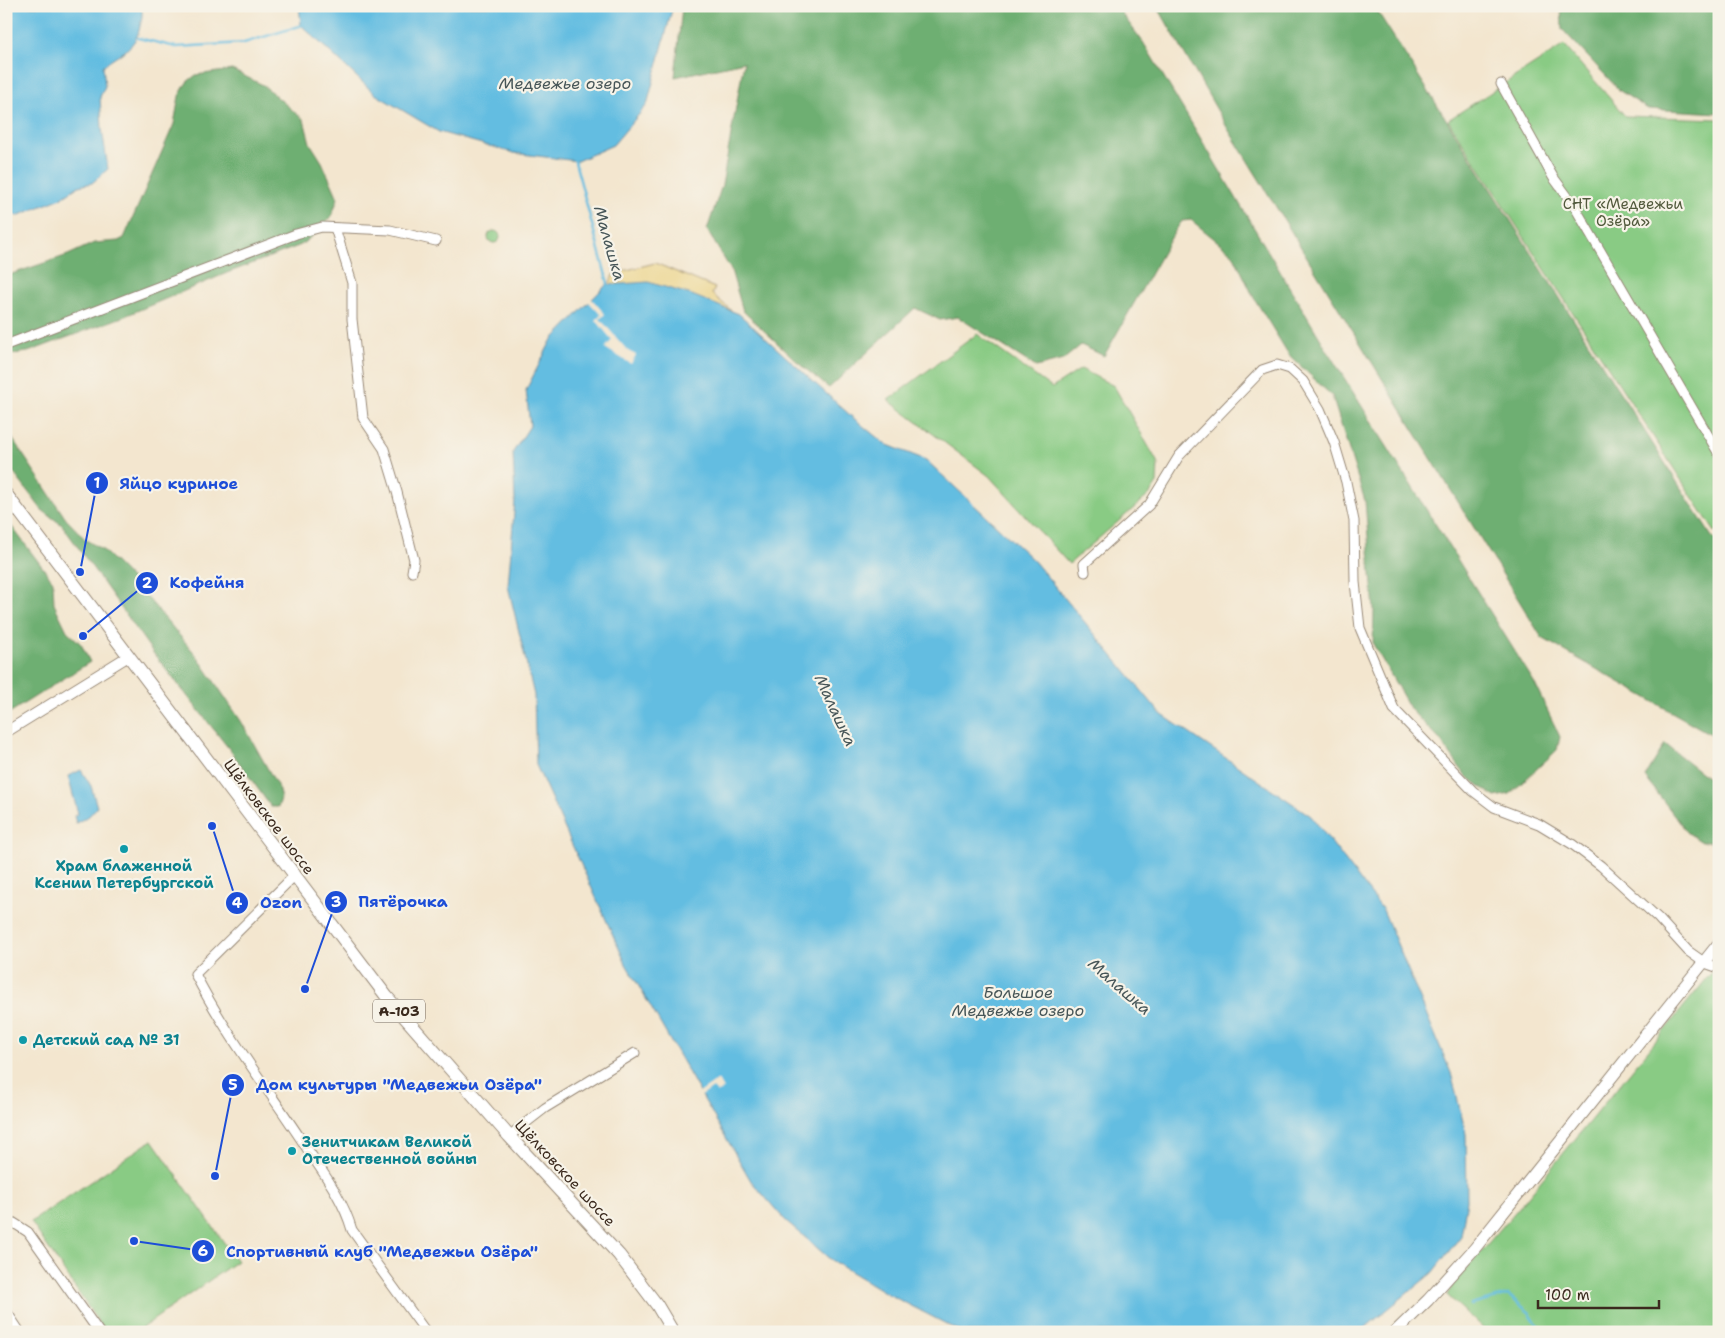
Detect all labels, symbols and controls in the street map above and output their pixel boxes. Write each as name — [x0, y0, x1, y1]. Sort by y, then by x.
water label: Медвежье озеро — [499, 73, 631, 94]
park label: СНТ «Медвежьи Озёра» — [1563, 194, 1683, 231]
water label: Малашка — [589, 203, 630, 283]
callout: Яйцо куриное — [85, 468, 248, 499]
text: 1 — [94, 473, 101, 493]
text: Яйцо куриное — [120, 473, 239, 494]
callout: Кофейня — [135, 567, 255, 598]
text: Кофейня — [170, 572, 244, 593]
text: 2 — [142, 573, 153, 593]
water label: Малашка — [810, 671, 861, 750]
street label: Щёлковское шоссе — [219, 755, 319, 879]
marker: Храм блаженной Ксении Петербургской — [118, 843, 130, 855]
place label: Храм блаженной Ксении Петербургской — [34, 856, 214, 893]
callout: Пятёрочка — [323, 886, 458, 917]
callout: Ozon — [225, 887, 312, 918]
text: Пятёрочка — [358, 891, 448, 912]
text: Ozon — [260, 892, 302, 913]
text: 3 — [331, 892, 341, 912]
text: 4 — [232, 893, 243, 913]
water label: Малашка — [1084, 953, 1156, 1020]
water label: Большое Медвежье озеро — [952, 982, 1084, 1021]
road number: А-103 — [373, 999, 425, 1022]
place label: Детский сад № 31 — [33, 1030, 180, 1050]
marker: Детский сад № 31 — [17, 1034, 29, 1046]
callout: Дом культуры "Медвежьи Озёра" — [221, 1069, 552, 1100]
text: Дом культуры "Медвежьи Озёра" — [256, 1074, 542, 1095]
text: 5 — [228, 1075, 238, 1095]
street label: Щёлковское шоссе — [510, 1115, 620, 1231]
place label: Зенитчикам Великой Отечественной войны — [302, 1132, 477, 1169]
marker: Зенитчикам Великой Отечественной войны — [286, 1145, 298, 1157]
callout: Спортивный клуб "Медвежьи Озёра" — [191, 1236, 548, 1267]
text: 6 — [198, 1241, 208, 1261]
text: Спортивный клуб "Медвежьи Озёра" — [226, 1241, 538, 1262]
scale bar — [1538, 1278, 1659, 1310]
text: 100 m — [1545, 1285, 1590, 1305]

